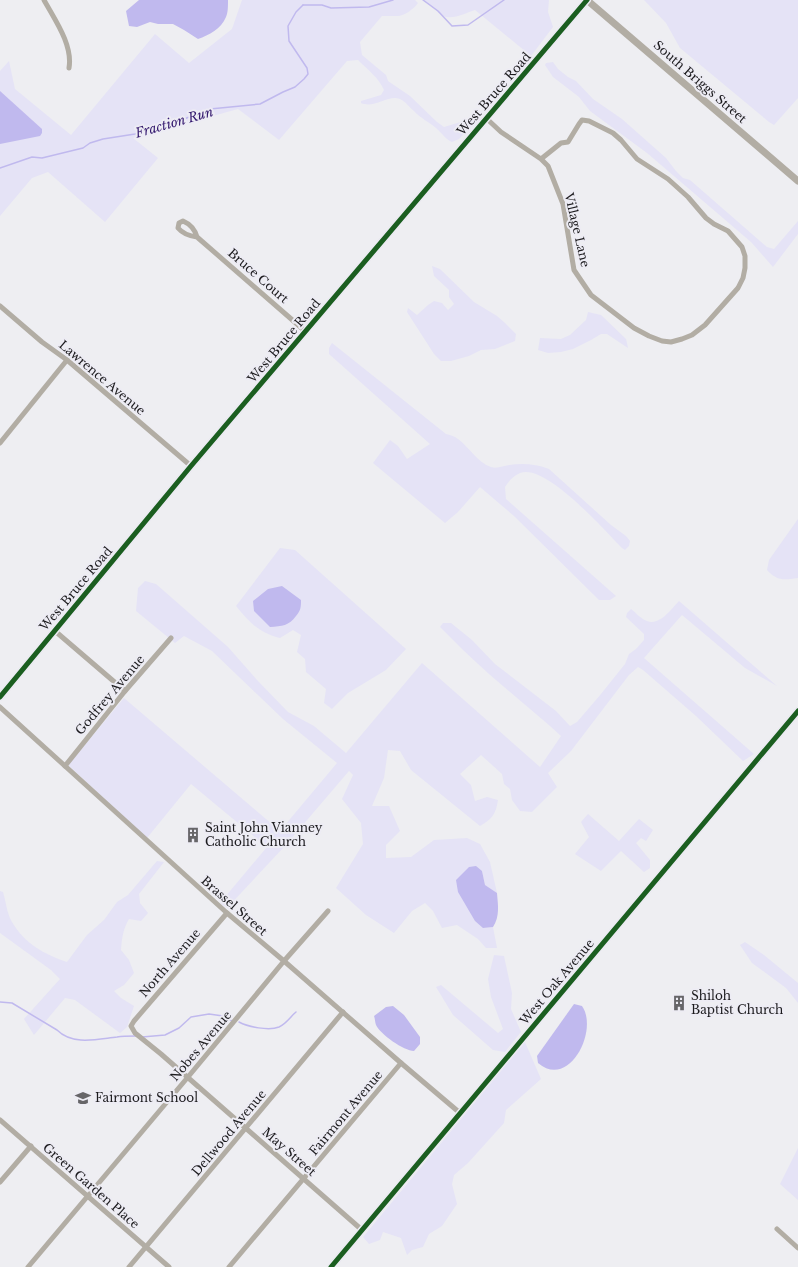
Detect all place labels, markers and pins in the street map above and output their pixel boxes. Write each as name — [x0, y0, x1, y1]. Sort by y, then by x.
place label: Saint John Vianney Catholic Church — [205, 820, 323, 849]
building icon: Saint John Vianney Catholic Church — [184, 826, 202, 844]
place label: Shiloh Baptist Church — [691, 988, 783, 1017]
building icon: Shiloh Baptist Church — [670, 994, 688, 1012]
school or university icon: Fairmont School — [74, 1089, 92, 1107]
place label: Fairmont School — [95, 1090, 198, 1105]

